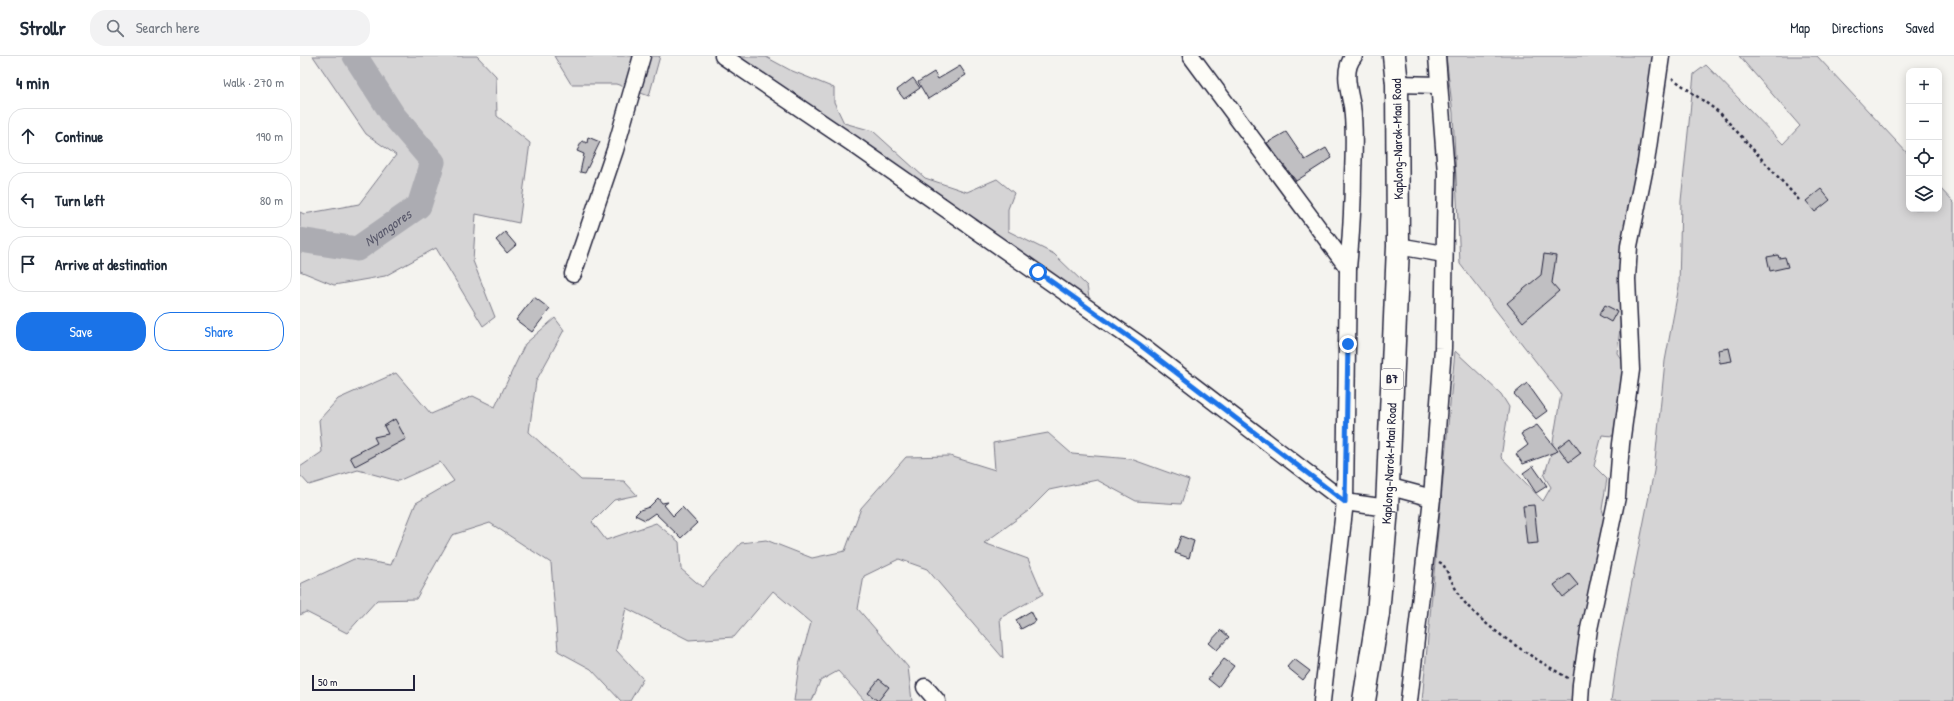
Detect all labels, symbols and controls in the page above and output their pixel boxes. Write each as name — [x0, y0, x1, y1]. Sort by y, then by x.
search box — [90, 10, 370, 46]
text: Strollr — [20, 15, 66, 41]
icon: search — [104, 17, 126, 39]
text: Search here — [136, 17, 200, 38]
text: Map — [1790, 18, 1810, 37]
text: Directions — [1832, 18, 1883, 37]
text: Saved — [1905, 18, 1934, 37]
map controls — [1906, 68, 1942, 212]
button: + — [1906, 68, 1942, 104]
text: 4 min — [16, 71, 49, 94]
text: Walk · 270 m — [223, 73, 284, 91]
street label: Kaplong-Narok-Maai Road — [1387, 78, 1407, 200]
button: − — [1906, 104, 1942, 140]
icon: ahead — [17, 125, 39, 147]
text: Continue — [55, 126, 103, 147]
text: 190 m — [256, 127, 283, 145]
button: locate — [1906, 140, 1942, 176]
button: layers — [1906, 176, 1942, 212]
icon: left — [17, 189, 39, 211]
text: Turn left — [55, 190, 105, 211]
text: 80 m — [260, 191, 283, 209]
water label: Nyangores — [360, 203, 416, 250]
icon: arrive — [17, 253, 39, 275]
text: Arrive at destination — [55, 254, 167, 275]
route start — [1029, 263, 1047, 281]
button: Save — [16, 312, 146, 351]
button: Share — [154, 312, 284, 351]
route end — [1339, 335, 1357, 353]
road number: B7 — [1381, 369, 1403, 389]
street label: Kaplong-Narok-Maai Road — [1377, 403, 1400, 525]
scale bar — [312, 673, 415, 692]
text: 50 m — [318, 675, 338, 689]

